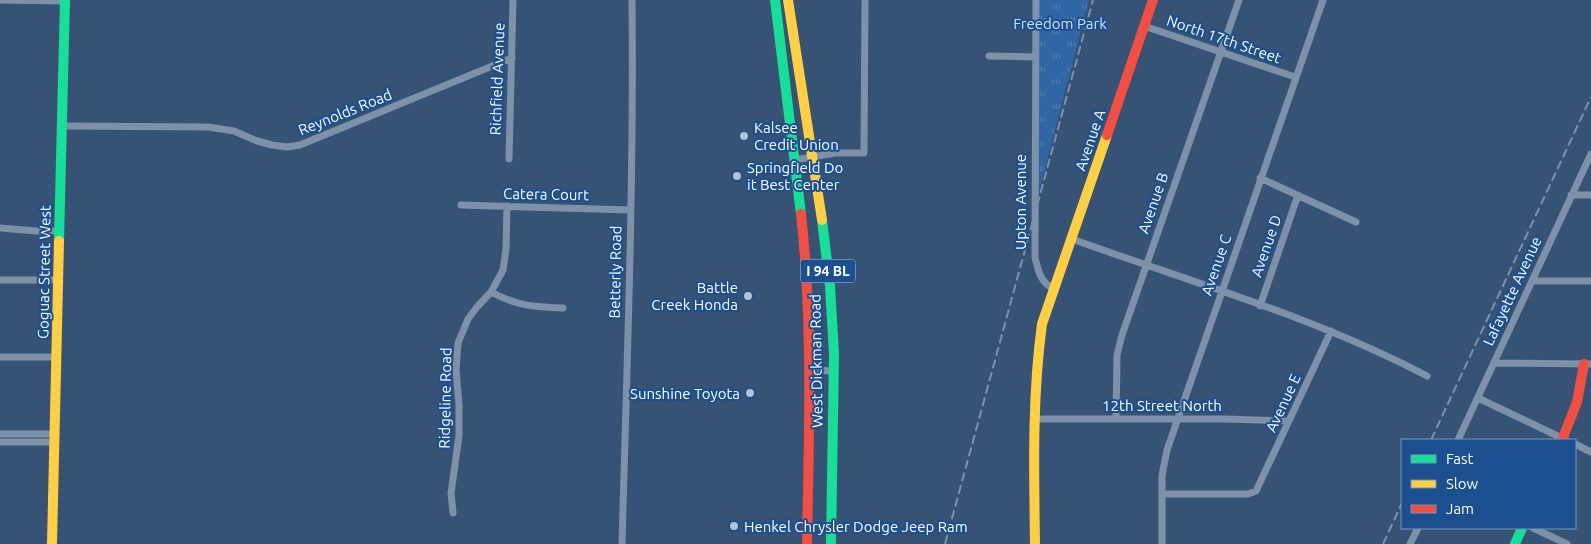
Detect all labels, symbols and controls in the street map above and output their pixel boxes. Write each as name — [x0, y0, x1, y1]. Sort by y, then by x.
street label: North 17th Street — [1165, 11, 1283, 67]
park label: Freedom Park — [1013, 15, 1107, 32]
street label: Richfield Avenue — [487, 22, 507, 136]
street label: Reynolds Road — [296, 85, 394, 139]
street label: Avenue A — [1072, 107, 1108, 173]
place label: Kalsee Credit Union — [754, 119, 839, 153]
marker: Kalsee Credit Union — [738, 130, 750, 142]
street label: Upton Avenue — [1012, 154, 1029, 250]
place label: Springfield Do it Best Center — [747, 159, 843, 193]
marker: Springfield Do it Best Center — [731, 170, 743, 182]
street label: Avenue B — [1135, 170, 1171, 236]
street label: Catera Court — [503, 185, 589, 203]
street label: Goguac Street West — [34, 205, 54, 339]
street label: Avenue D — [1247, 213, 1285, 279]
street label: Betterly Road — [606, 226, 624, 318]
street label: Avenue C — [1198, 232, 1234, 298]
street label: Lafayette Avenue — [1479, 234, 1545, 348]
road number: I 94 BL — [800, 260, 856, 282]
place label: Battle Creek Honda — [651, 279, 738, 313]
marker: Battle Creek Honda — [742, 290, 754, 302]
street label: West Dickman Road — [806, 294, 826, 428]
street label: Ridgeline Road — [436, 347, 454, 449]
street label: Avenue E — [1262, 371, 1304, 435]
place label: Sunshine Toyota — [630, 385, 740, 402]
marker: Sunshine Toyota — [744, 387, 756, 399]
street label: 12th Street North — [1102, 397, 1222, 414]
legend — [1401, 439, 1576, 529]
text: Fast — [1446, 450, 1474, 467]
text: Slow — [1446, 475, 1479, 492]
text: Jam — [1446, 500, 1474, 517]
place label: Henkel Chrysler Dodge Jeep Ram — [744, 518, 968, 535]
marker: Henkel Chrysler Dodge Jeep Ram — [728, 520, 740, 532]

